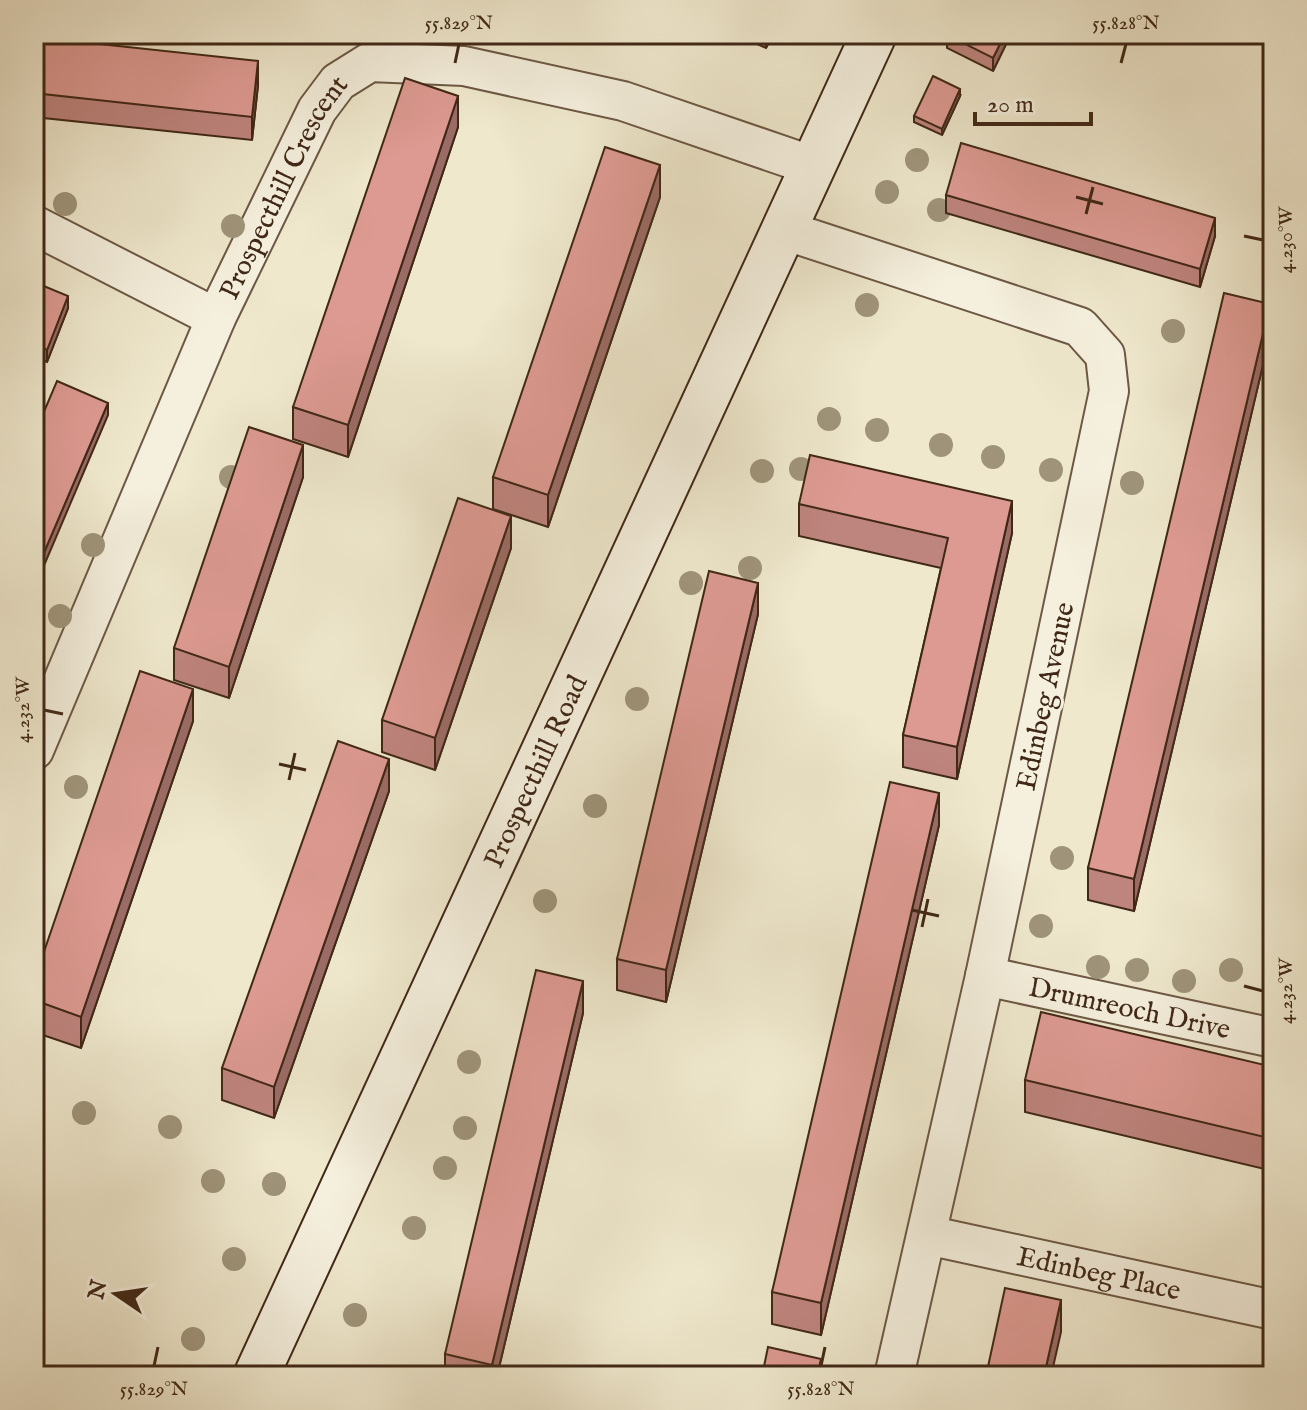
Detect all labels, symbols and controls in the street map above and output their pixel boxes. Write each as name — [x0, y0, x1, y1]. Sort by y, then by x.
text: 55.829°N — [425, 11, 493, 36]
text: 55.828°N — [1092, 11, 1160, 36]
street label: Prospecthill Crescent — [213, 69, 357, 305]
scale bar — [975, 76, 1091, 126]
text: 20 m — [987, 90, 1034, 121]
text: 4.230°W — [1274, 206, 1299, 273]
street label: Edinbeg Avenue — [1009, 599, 1083, 794]
street label: Prospecthill Road — [477, 670, 596, 874]
text: 4.232°W — [11, 676, 36, 743]
text: 4.232°W — [1274, 957, 1299, 1024]
street label: Drumreoch Drive — [1025, 971, 1233, 1048]
street label: Edinbeg Place — [1013, 1240, 1184, 1310]
north arrow — [76, 1254, 156, 1334]
text: N — [82, 1278, 114, 1303]
text: 55.829°N — [120, 1377, 188, 1402]
text: 55.828°N — [787, 1377, 855, 1402]

